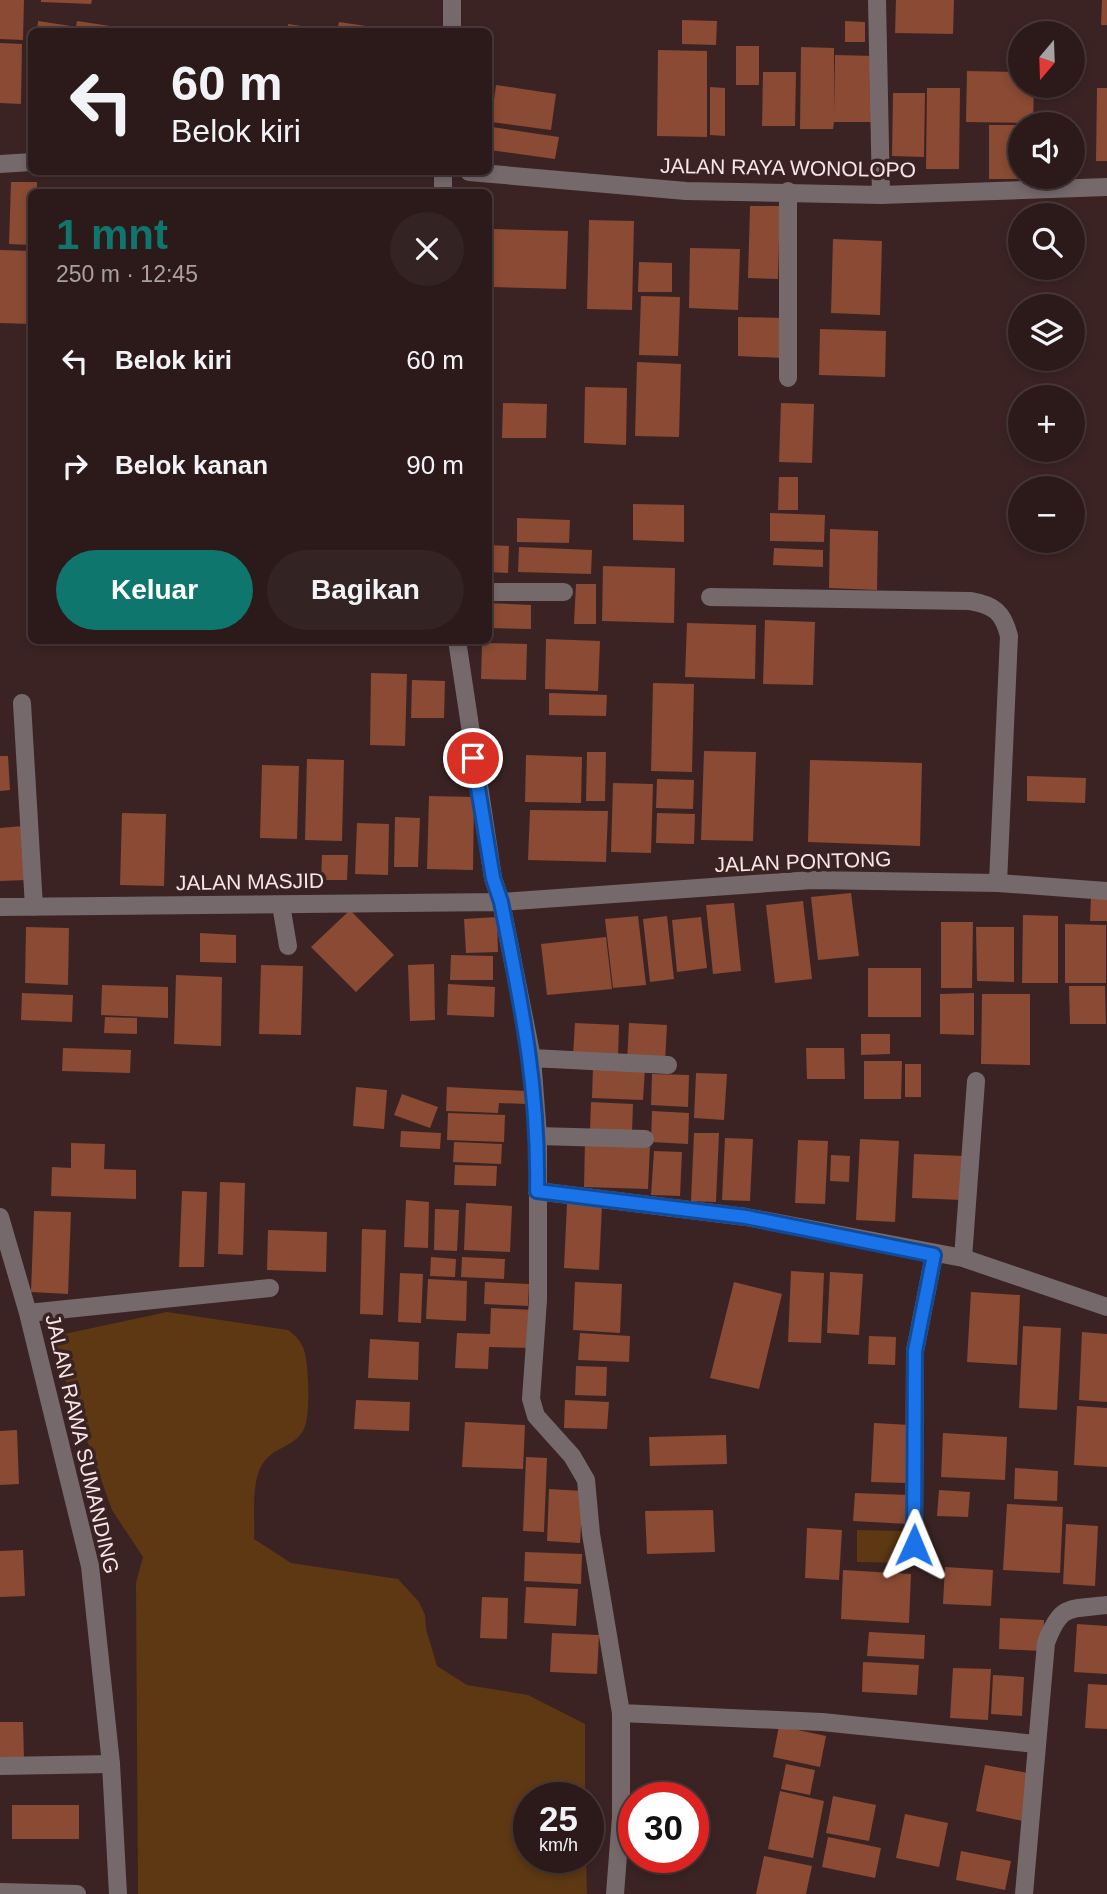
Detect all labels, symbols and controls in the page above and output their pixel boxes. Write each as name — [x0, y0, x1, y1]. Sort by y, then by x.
north arrow — [1008, 21, 1085, 98]
map controls — [1008, 21, 1085, 553]
icon: left — [56, 56, 147, 147]
text: 60 m — [171, 56, 283, 110]
button: sound — [1008, 112, 1085, 189]
text: Belok kiri — [171, 113, 301, 149]
street label: JALAN RAYA WONOLOPO — [660, 154, 916, 181]
button: search — [1008, 203, 1085, 280]
text: 1 mnt — [56, 211, 168, 258]
button: close — [390, 212, 464, 286]
text: 250 m · 12:45 — [56, 261, 198, 287]
button: layers — [1008, 294, 1085, 371]
icon: left — [56, 342, 94, 380]
text: Belok kiri — [115, 345, 232, 375]
text: 60 m — [406, 345, 464, 375]
button: + — [1008, 385, 1085, 462]
icon: right — [56, 447, 94, 485]
text: Belok kanan — [115, 450, 268, 480]
text: 90 m — [406, 450, 464, 480]
button: − — [1008, 476, 1085, 553]
button: Keluar — [56, 550, 253, 630]
button: Bagikan — [267, 550, 464, 630]
pin — [443, 728, 503, 788]
icon: arrive — [454, 739, 492, 777]
street label: JALAN PONTONG — [714, 847, 892, 876]
street label: JALAN MASJID — [176, 869, 324, 894]
street label: JALAN RAWA SUMANDING — [41, 1312, 124, 1576]
position arrow — [877, 1508, 951, 1582]
speed limit sign: 30 — [618, 1782, 709, 1873]
text: 25 — [539, 1799, 578, 1838]
text: km/h — [539, 1835, 578, 1855]

